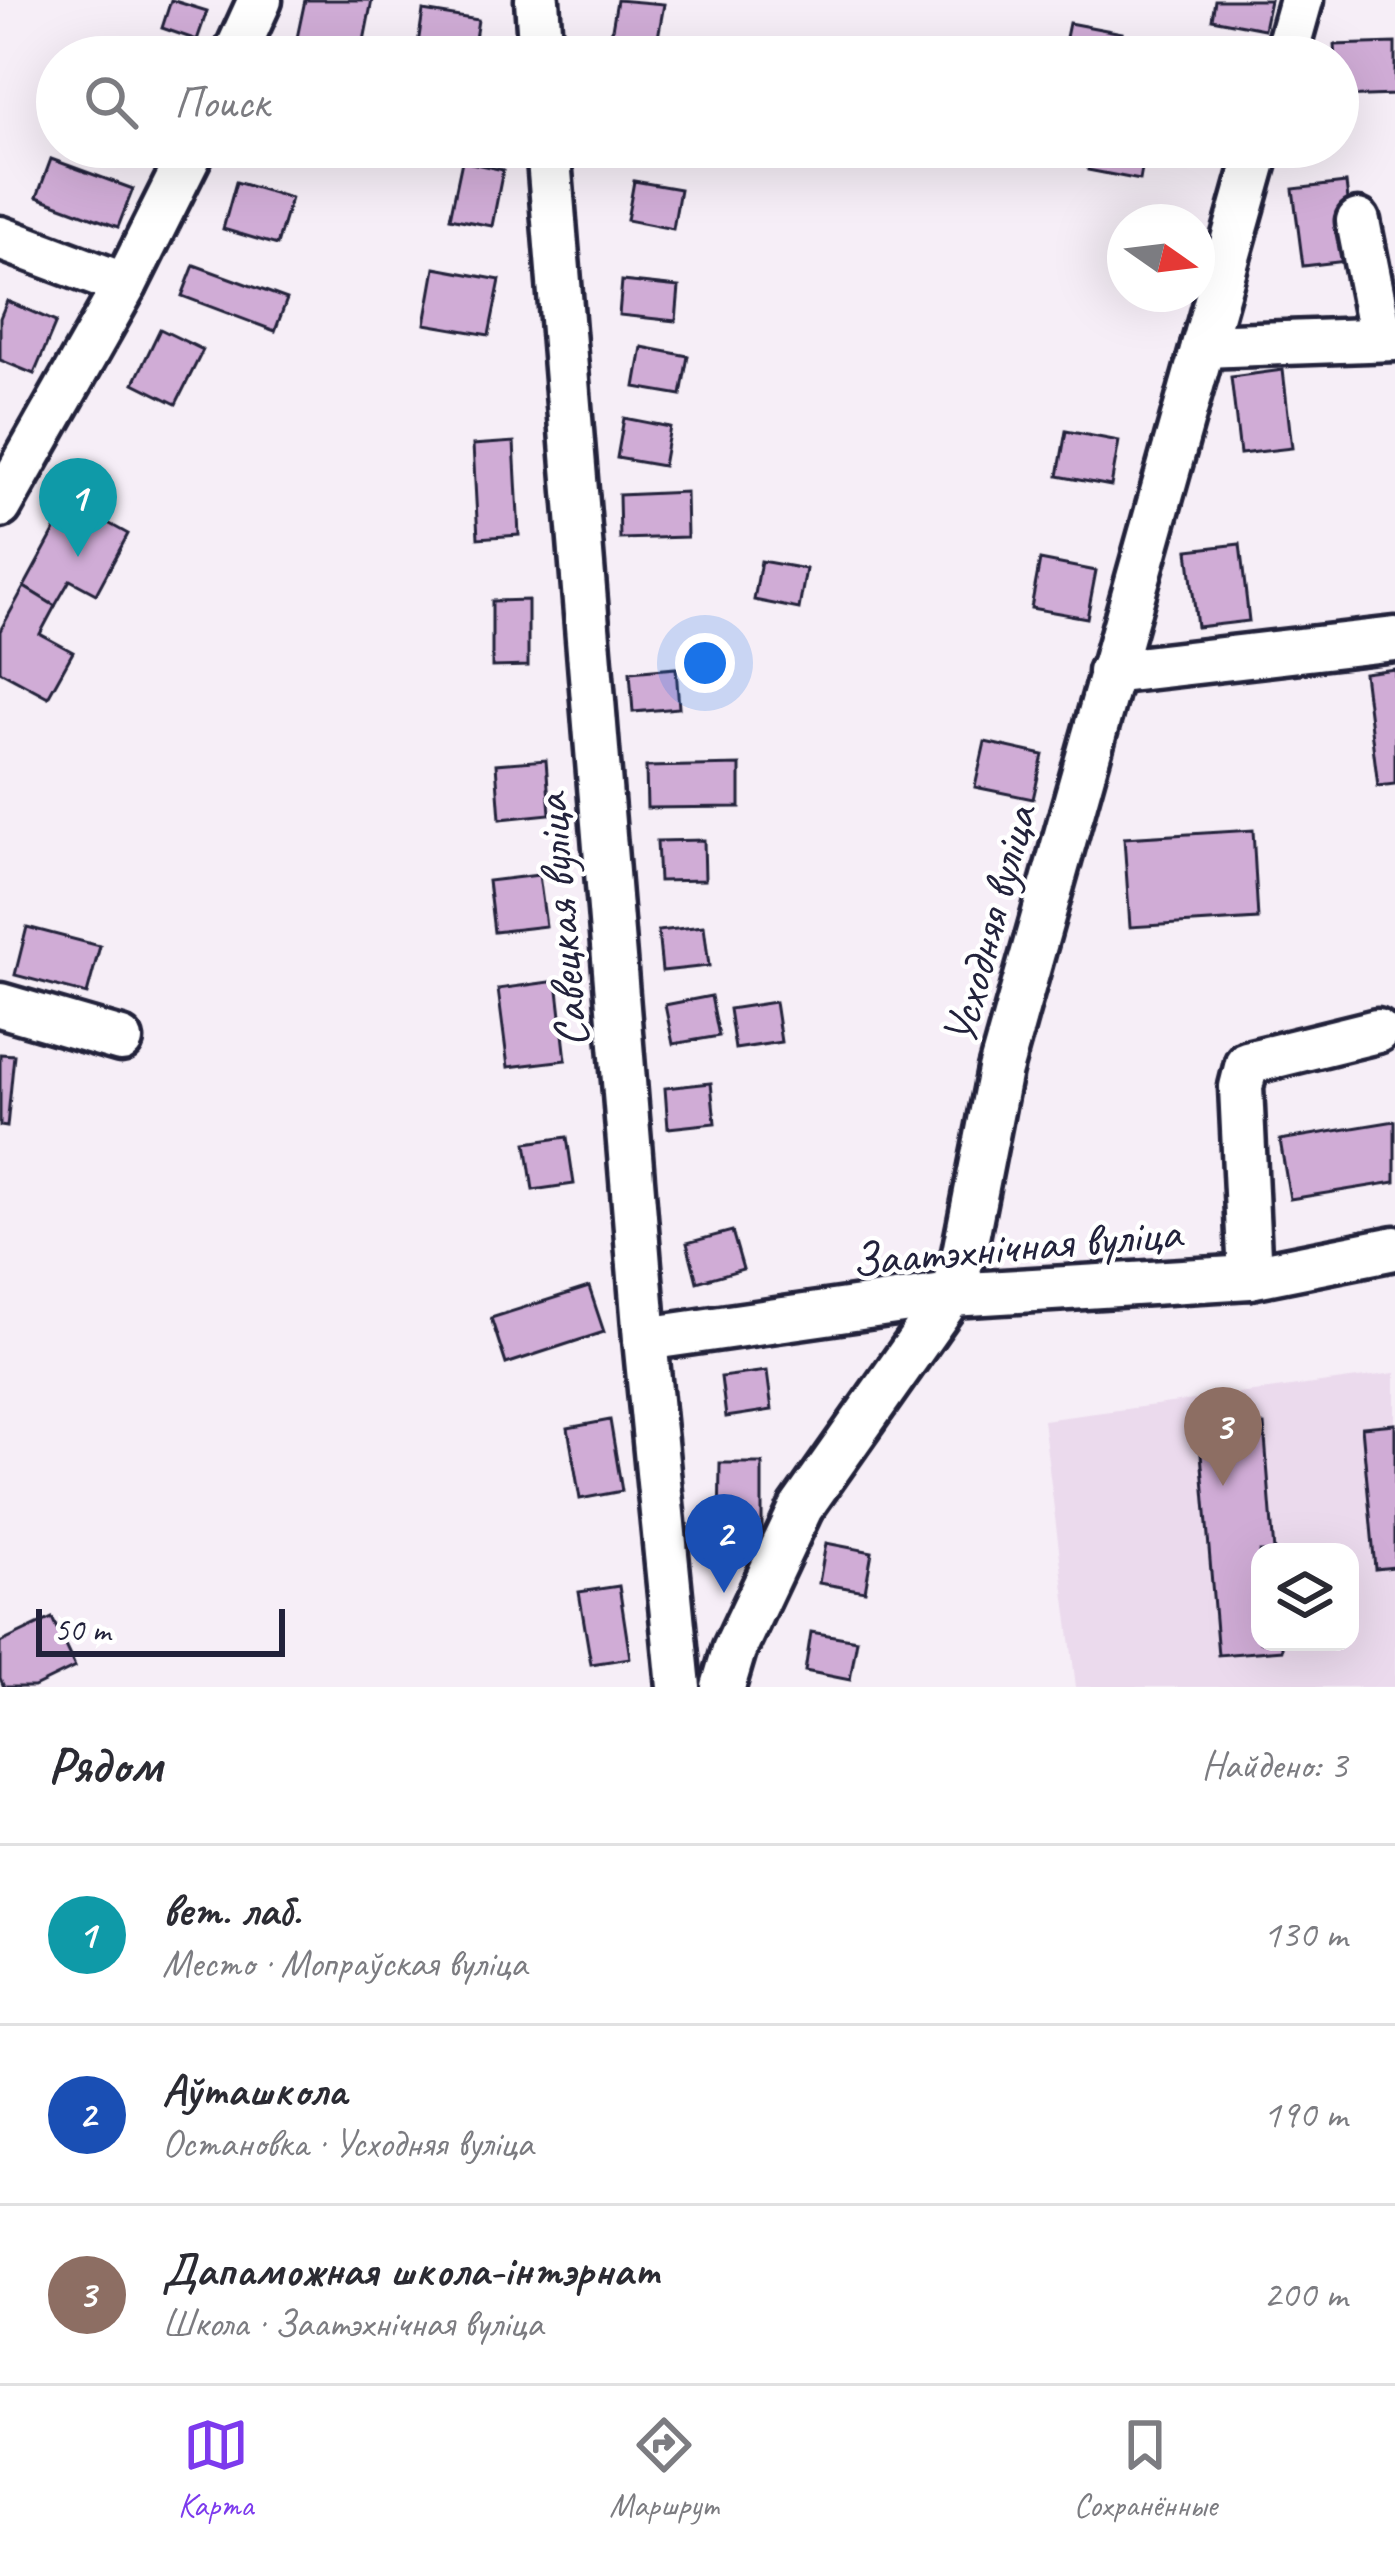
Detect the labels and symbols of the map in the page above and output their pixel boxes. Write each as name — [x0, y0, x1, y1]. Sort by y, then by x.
north arrow — [1107, 204, 1215, 312]
pin: 1 — [39, 458, 117, 557]
your location — [675, 633, 735, 693]
street label: Савецкая вуліца — [520, 789, 602, 1050]
street label: Усходняя вуліца — [928, 796, 1050, 1051]
street label: Заатэхнічная вуліца — [849, 1201, 1186, 1290]
pin: 3 — [1184, 1387, 1262, 1486]
pin: 2 — [685, 1494, 763, 1593]
scale bar — [36, 1603, 285, 1656]

